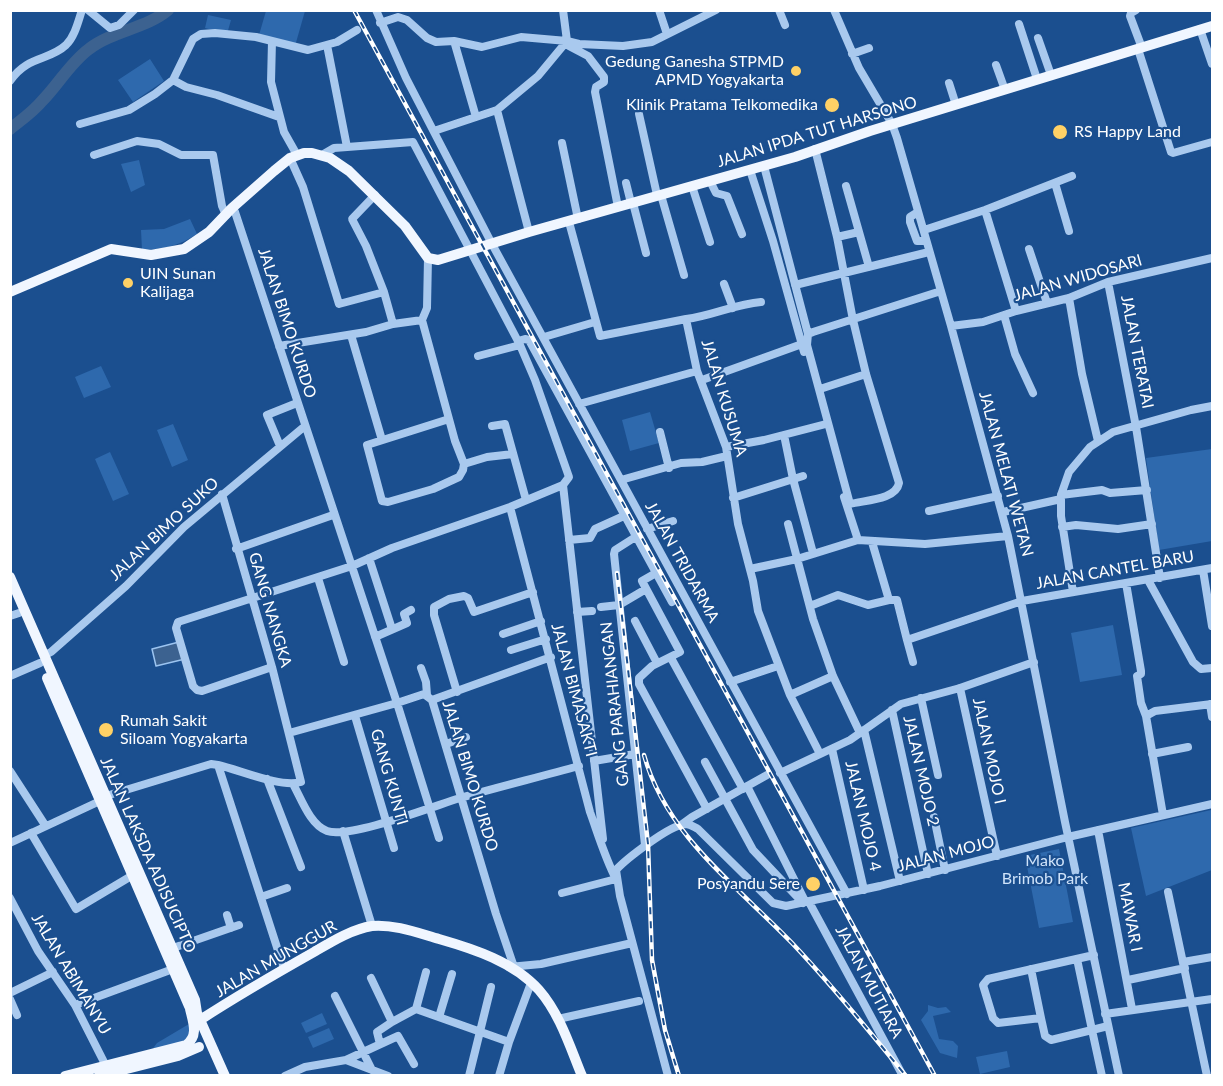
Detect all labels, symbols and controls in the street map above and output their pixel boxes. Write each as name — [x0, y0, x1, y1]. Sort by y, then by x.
place label: Gedung Ganesha STPMD APMD Yogyakarta — [605, 52, 784, 90]
marker: Gedung Ganesha STPMD APMD Yogyakarta — [789, 64, 803, 78]
street label: JALAN IPDA TUT HARSONO — [715, 92, 919, 172]
place label: Klinik Pratama Telkomedika — [626, 95, 818, 115]
marker: Klinik Pratama Telkomedika — [823, 96, 841, 114]
place label: RS Happy Land — [1074, 122, 1181, 142]
marker: RS Happy Land — [1051, 123, 1069, 141]
street label: JALAN BIMO KURDO — [254, 245, 320, 401]
street label: JALAN WIDOSARI — [1012, 250, 1144, 306]
place label: UIN Sunan Kalijaga — [140, 264, 216, 302]
marker: UIN Sunan Kalijaga — [121, 276, 135, 290]
street label: JALAN TERATAI — [1117, 294, 1157, 410]
street label: JALAN KUSUMA — [697, 337, 751, 459]
street label: JALAN MELATI WETAN — [975, 389, 1037, 559]
street label: JALAN BIMO SUKO — [105, 473, 223, 585]
street label: JALAN TRIDARMA — [641, 498, 723, 626]
street label: JALAN CANTEL BARU — [1034, 547, 1196, 593]
street label: GANG NANGKA — [244, 550, 296, 670]
street label: JALAN BIMASAKTI — [547, 621, 601, 759]
street label: GANG PARAHIANGAN — [597, 621, 633, 787]
street label: JALAN MOJO I — [968, 696, 1010, 806]
street label: JALAN BIMO KURDO — [438, 698, 502, 854]
place label: Rumah Sakit Siloam Yogyakarta — [120, 711, 248, 749]
street label: JALAN MOJO 2 — [899, 714, 943, 828]
marker: Rumah Sakit Siloam Yogyakarta — [97, 721, 115, 739]
street label: GANG KUNTI — [366, 727, 412, 827]
street label: JALAN LAKSDA ADISUCIPTO — [96, 754, 200, 956]
street label: JALAN MOJO 4 — [841, 759, 885, 873]
street label: JALAN MOJO — [895, 832, 997, 876]
park label: Mako Brimob Park — [1002, 851, 1088, 889]
place label: Posyandu Sere — [697, 874, 800, 894]
marker: Posyandu Sere — [804, 875, 822, 893]
street label: MAWAR I — [1114, 881, 1146, 953]
street label: JALAN ABIMANYU — [27, 910, 115, 1038]
street label: JALAN MUNGGUR — [212, 916, 340, 1002]
street label: JALAN MUTIARA — [831, 922, 907, 1042]

